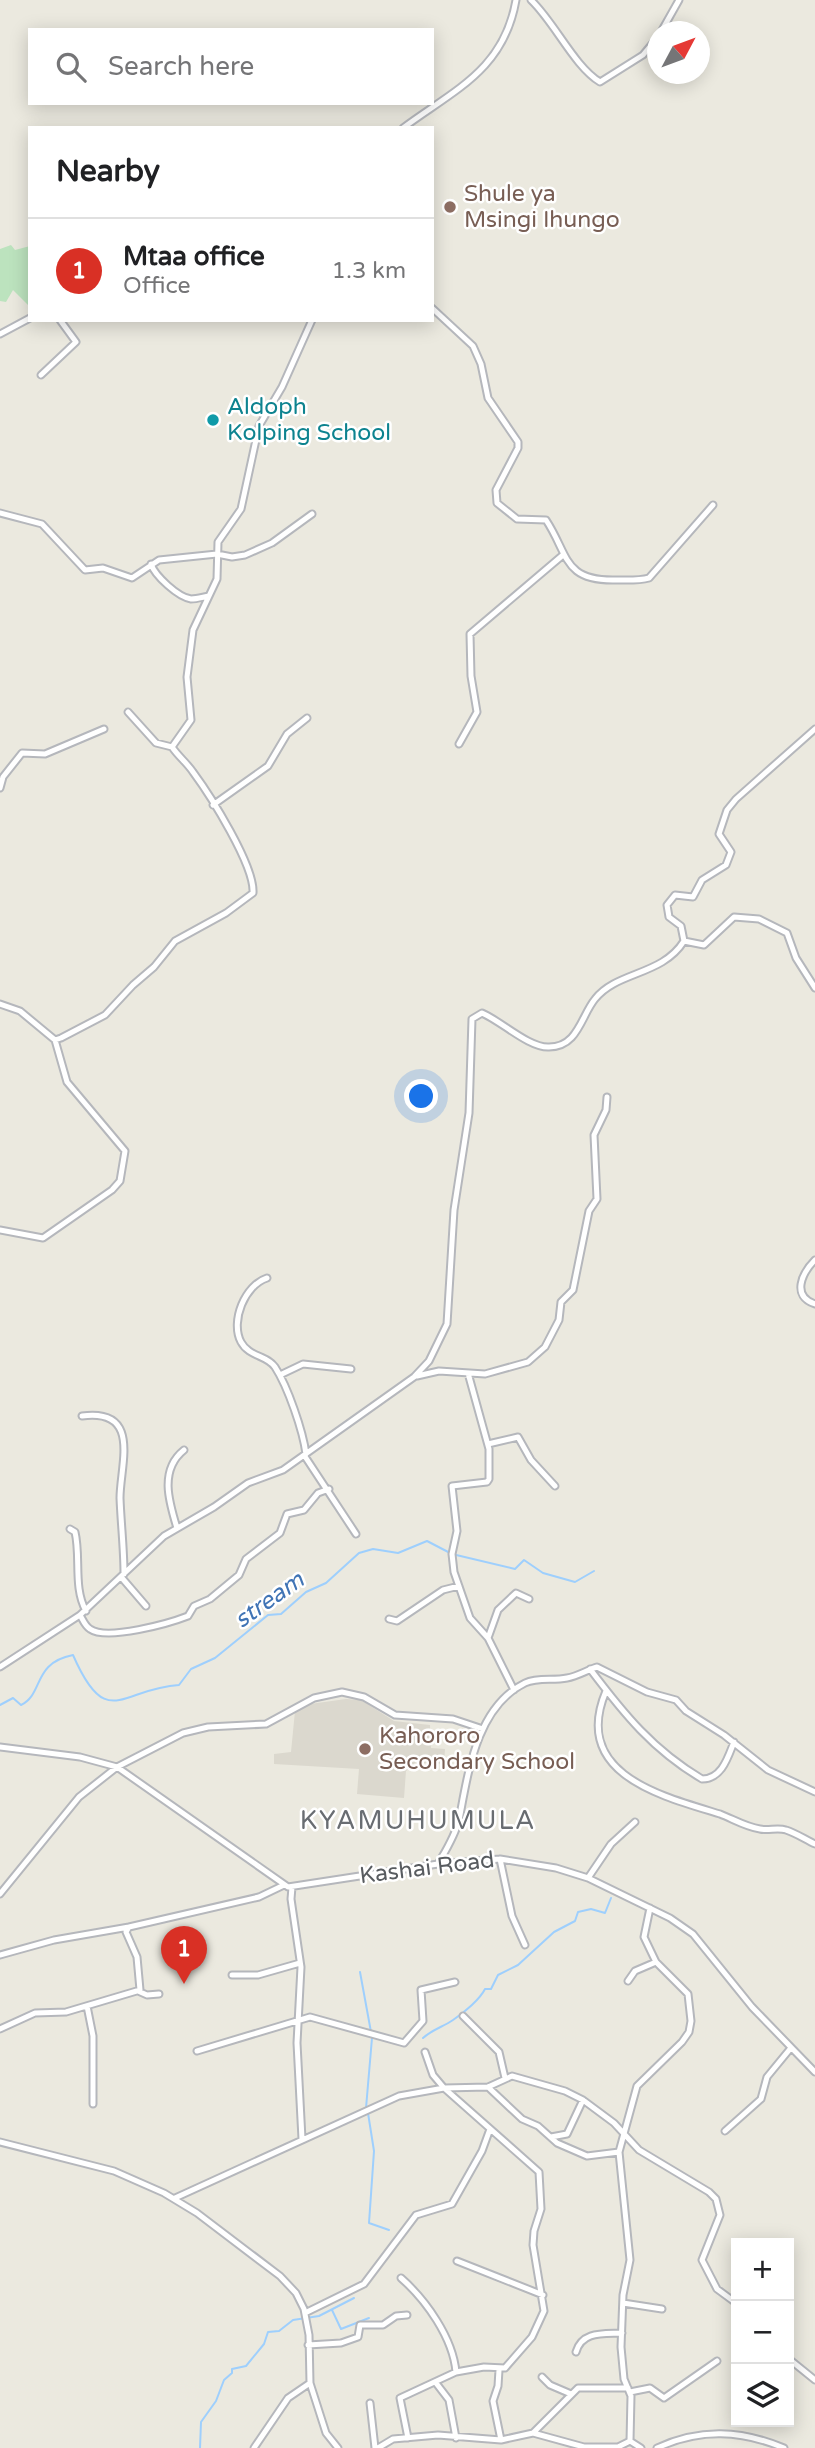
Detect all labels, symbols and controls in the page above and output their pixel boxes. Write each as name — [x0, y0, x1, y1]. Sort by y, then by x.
north arrow — [647, 21, 710, 84]
search box — [28, 28, 434, 105]
icon: search — [52, 48, 90, 86]
text: Search here — [108, 51, 254, 82]
text: Nearby — [56, 153, 160, 190]
place label: Shule ya Msingi Ihungo — [464, 180, 620, 234]
marker: Shule ya Msingi Ihungo — [442, 199, 458, 215]
text: Mtaa office — [123, 241, 265, 272]
text: 1 — [72, 257, 86, 285]
text: 1.3 km — [332, 257, 406, 285]
text: Office — [123, 272, 191, 300]
place label: Aldoph Kolping School — [227, 393, 391, 447]
marker: Aldoph Kolping School — [205, 412, 221, 428]
your location — [404, 1079, 438, 1113]
water label: stream — [229, 1565, 310, 1634]
place label: Kahororo Secondary School — [379, 1722, 575, 1776]
marker: Kahororo Secondary School — [357, 1741, 373, 1757]
district label: KYAMUHUMULA — [300, 1805, 536, 1836]
street label: Kashai Road — [358, 1846, 496, 1890]
pin: 1 — [161, 1926, 207, 1984]
map controls — [731, 2238, 794, 2427]
button: + — [731, 2238, 794, 2301]
button: − — [731, 2301, 794, 2364]
button: layers — [731, 2364, 794, 2427]

